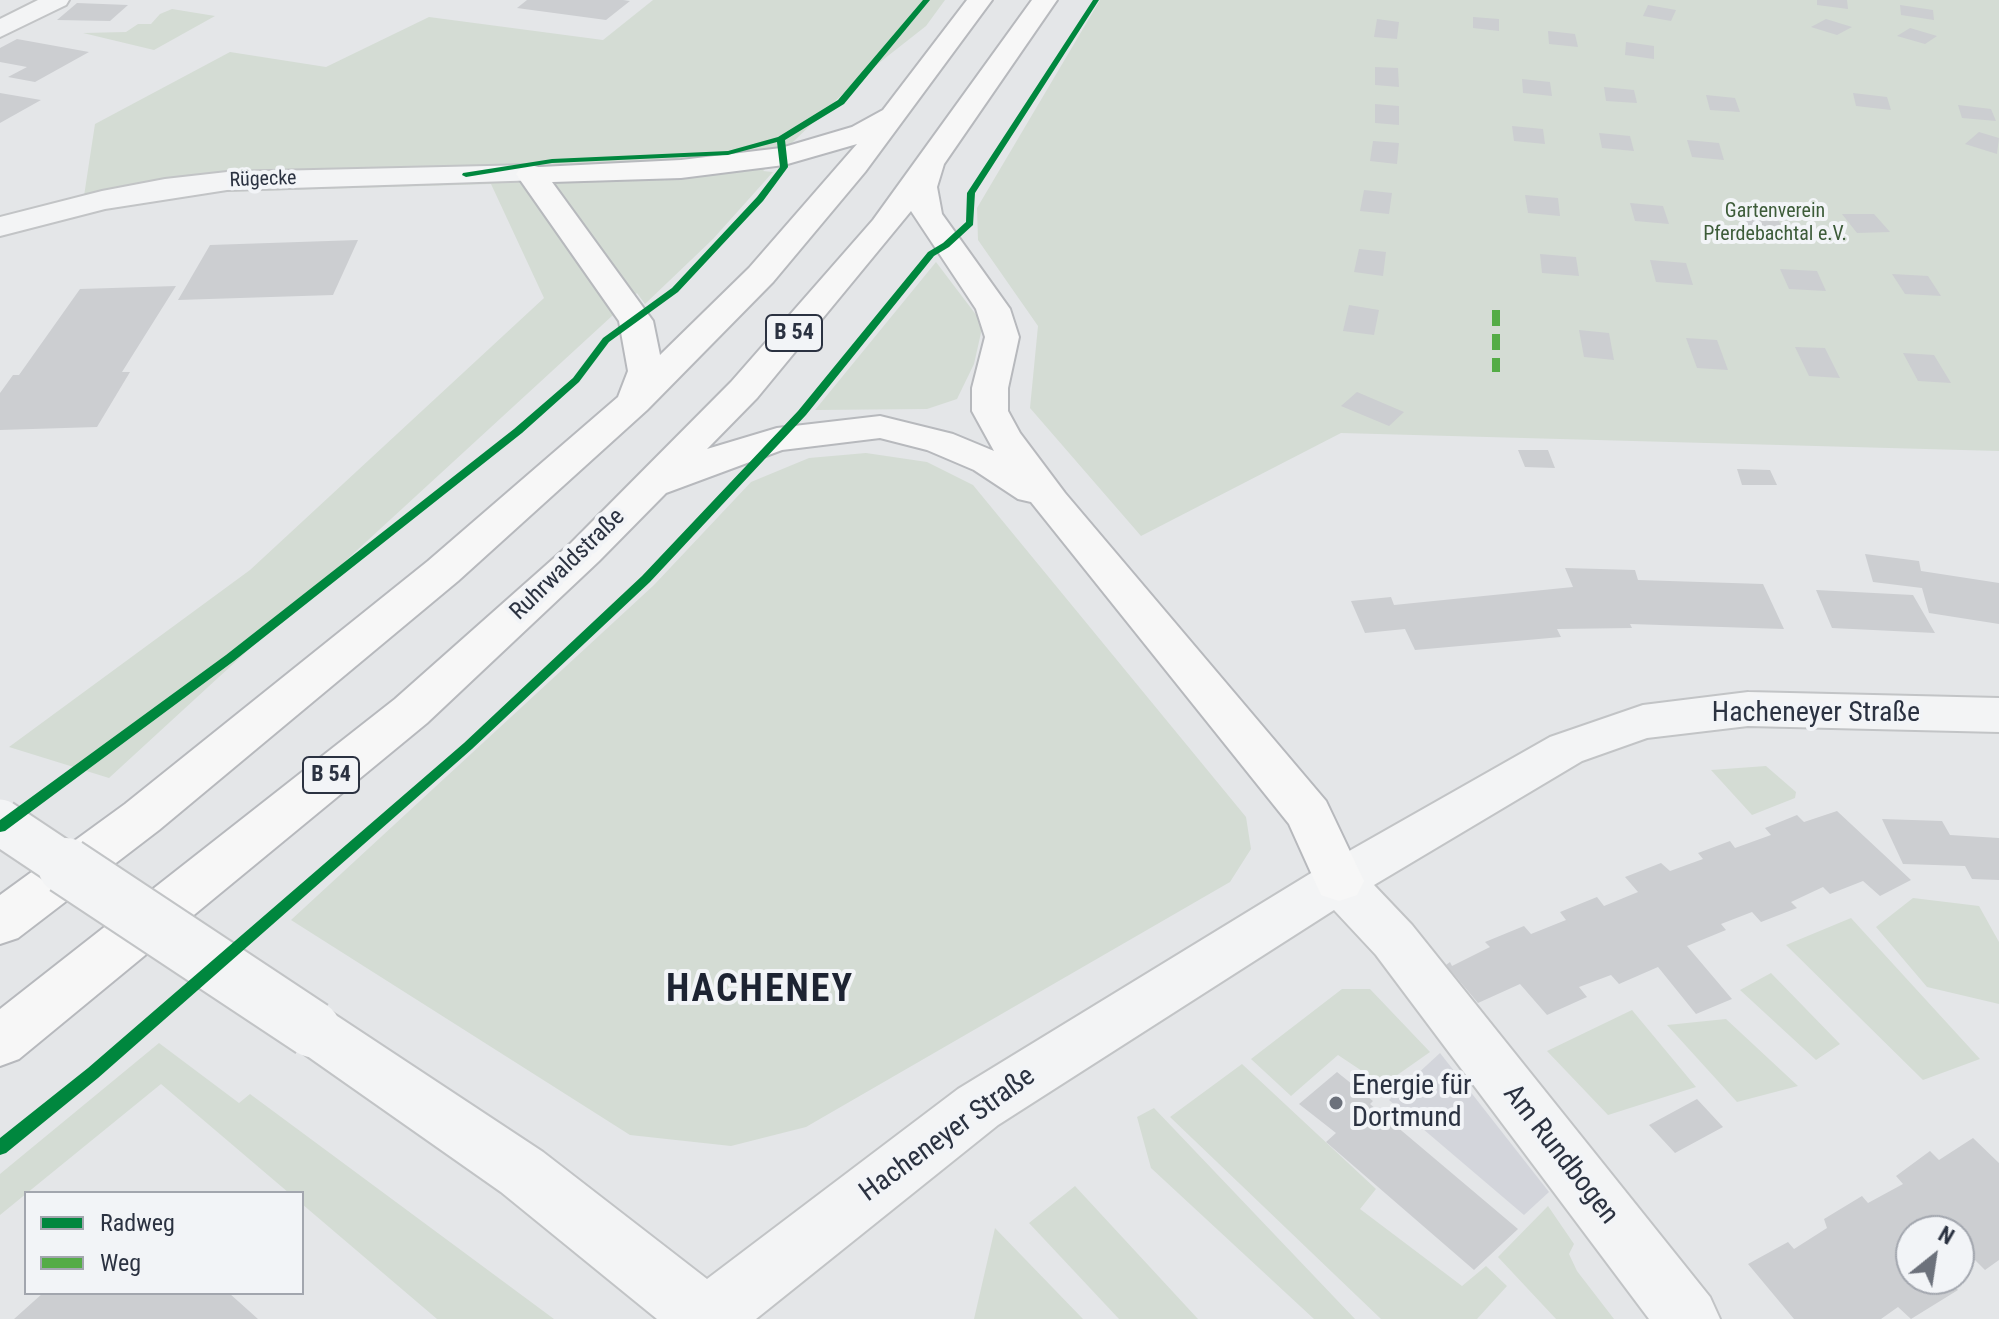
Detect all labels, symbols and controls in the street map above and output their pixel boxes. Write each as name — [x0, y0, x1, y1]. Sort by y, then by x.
street label: Rügecke — [229, 167, 297, 193]
park label: Gartenverein Pferdebachtal e.V. — [1703, 200, 1847, 247]
road number: B 54 — [766, 315, 822, 351]
street label: Ruhrwaldstraße — [505, 503, 631, 627]
street label: Hacheneyer Straße — [1712, 697, 1920, 731]
road number: B 54 — [303, 757, 359, 793]
district label: HACHENEY — [666, 968, 854, 1014]
street label: Hacheneyer Straße — [854, 1060, 1042, 1210]
place label: Energie für Dortmund — [1352, 1070, 1472, 1136]
street label: Am Rundbogen — [1495, 1079, 1625, 1231]
marker: Energie für Dortmund — [1327, 1094, 1345, 1112]
legend — [24, 1191, 304, 1295]
text: Radweg — [100, 1209, 175, 1237]
north arrow — [1895, 1215, 1975, 1295]
text: N — [1934, 1221, 1958, 1250]
text: Weg — [100, 1249, 141, 1277]

